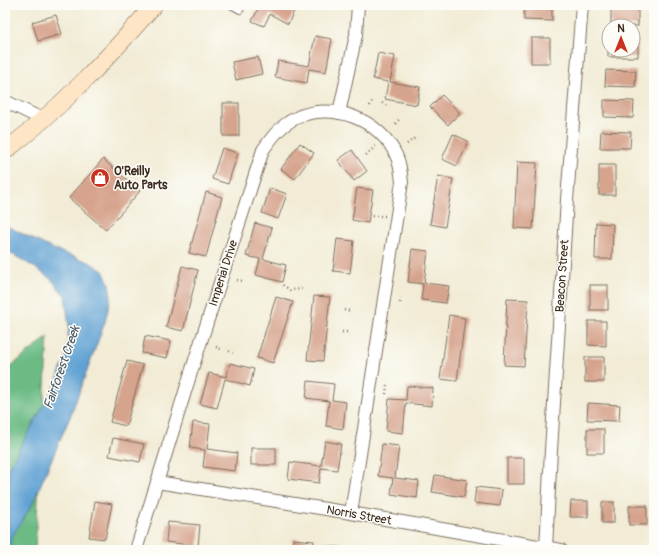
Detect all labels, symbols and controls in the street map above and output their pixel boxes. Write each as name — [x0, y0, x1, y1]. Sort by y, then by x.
north arrow — [601, 18, 641, 58]
text: N — [617, 22, 625, 35]
place label: O'Reilly Auto Parts — [114, 164, 168, 193]
shop icon: O'Reilly Auto Parts — [89, 167, 111, 189]
street label: Imperial Drive — [206, 238, 241, 308]
street label: Beacon Street — [552, 239, 573, 313]
water label: Fairforest Creek — [40, 322, 84, 411]
street label: Norris Street — [325, 502, 393, 529]

